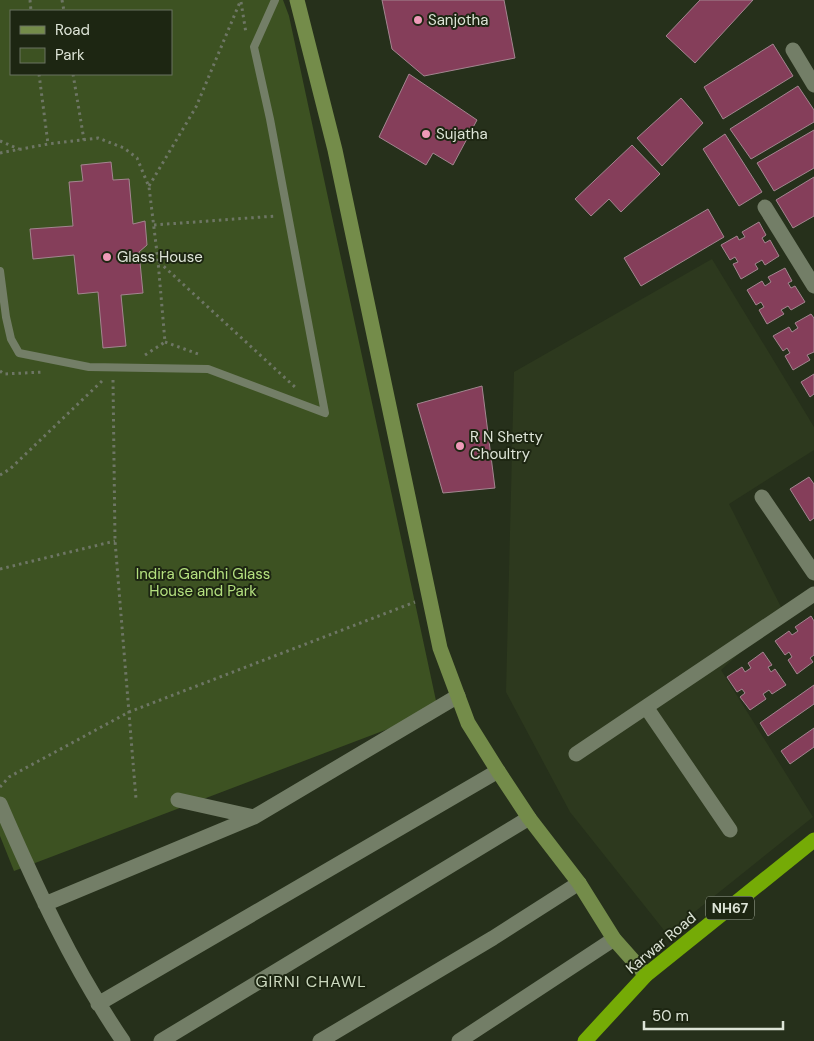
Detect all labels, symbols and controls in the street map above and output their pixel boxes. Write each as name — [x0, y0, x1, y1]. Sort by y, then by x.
legend — [10, 10, 172, 75]
place label: Sanjotha — [428, 10, 488, 30]
marker: Sanjotha — [412, 14, 424, 26]
text: Road — [55, 20, 90, 40]
text: Park — [55, 45, 85, 65]
place label: Sujatha — [436, 124, 488, 144]
marker: Sujatha — [420, 128, 432, 140]
place label: Glass House — [117, 247, 203, 267]
marker: Glass House — [101, 251, 113, 263]
place label: R N Shetty Choultry — [470, 427, 544, 464]
marker: R N Shetty Choultry — [454, 440, 466, 452]
park label: Indira Gandhi Glass House and Park — [136, 564, 270, 601]
road number: NH67 — [706, 896, 754, 920]
street label: Karwar Road — [622, 908, 700, 978]
district label: GIRNI CHAWL — [255, 971, 367, 992]
scale bar — [644, 998, 783, 1030]
text: 50 m — [652, 1006, 689, 1026]

